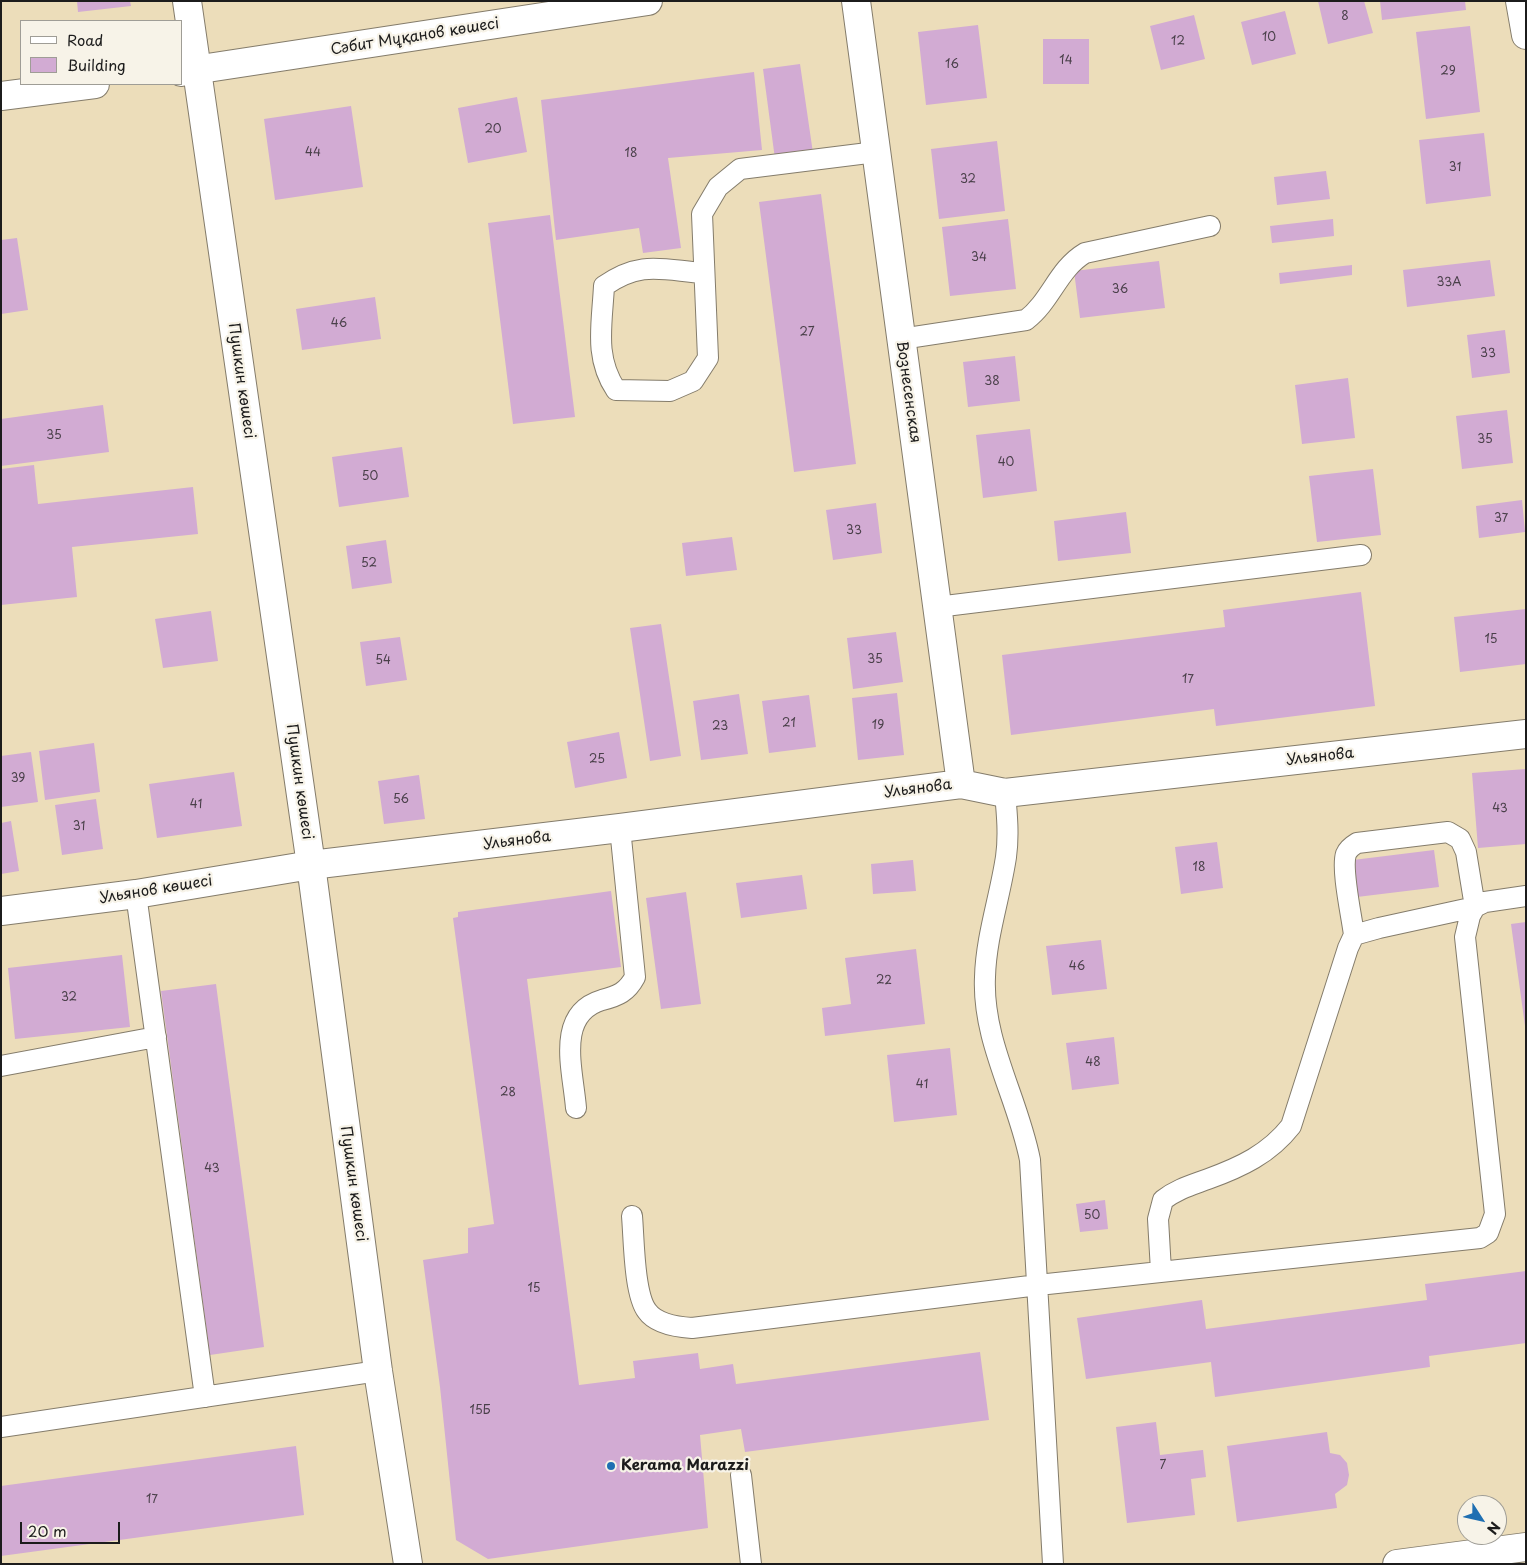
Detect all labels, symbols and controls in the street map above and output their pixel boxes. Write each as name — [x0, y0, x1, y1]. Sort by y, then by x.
house number: 8 — [1341, 10, 1349, 24]
street label: Сәбит Мұқанов көшесі — [329, 15, 501, 59]
legend — [20, 20, 182, 85]
text: Road — [67, 28, 103, 51]
house number: 10 — [1262, 31, 1276, 45]
house number: 12 — [1171, 35, 1185, 49]
text: Building — [67, 53, 126, 76]
house number: 14 — [1059, 54, 1073, 68]
house number: 16 — [945, 58, 959, 72]
house number: 29 — [1440, 65, 1456, 79]
house number: 20 — [484, 123, 502, 137]
house number: 44 — [305, 146, 321, 160]
house number: 18 — [625, 147, 637, 161]
house number: 31 — [1449, 161, 1461, 175]
house number: 32 — [960, 173, 976, 187]
house number: 34 — [971, 251, 987, 265]
house number: 33А — [1437, 276, 1461, 290]
house number: 36 — [1112, 283, 1128, 297]
house number: 46 — [331, 317, 347, 331]
street label: Пушкин көшесі — [224, 322, 258, 440]
house number: 27 — [800, 326, 814, 340]
street label: Вознесенская — [892, 340, 924, 444]
house number: 33 — [1480, 347, 1496, 361]
house number: 38 — [984, 375, 1000, 389]
house number: 35 — [46, 429, 62, 443]
house number: 35 — [1477, 433, 1493, 447]
house number: 40 — [998, 456, 1014, 470]
house number: 50 — [362, 470, 378, 484]
house number: 37 — [1494, 512, 1508, 526]
house number: 33 — [846, 524, 862, 538]
house number: 52 — [361, 557, 377, 571]
house number: 15 — [1484, 633, 1498, 647]
house number: 35 — [867, 653, 883, 667]
house number: 54 — [375, 654, 391, 668]
house number: 17 — [1182, 673, 1194, 687]
house number: 21 — [782, 717, 796, 731]
house number: 19 — [872, 719, 884, 733]
house number: 23 — [712, 720, 728, 734]
street label: Пушкин көшесі — [282, 723, 316, 841]
street label: Ульянова — [1285, 745, 1355, 769]
house number: 25 — [589, 753, 605, 767]
house number: 39 — [11, 772, 25, 786]
street label: Ульянова — [883, 776, 953, 802]
house number: 56 — [393, 793, 409, 807]
house number: 41 — [190, 798, 202, 812]
house number: 43 — [1492, 802, 1508, 816]
house number: 31 — [73, 820, 85, 834]
street label: Ульянова — [482, 828, 552, 854]
house number: 18 — [1193, 861, 1205, 875]
street label: Ульянов көшесі — [98, 872, 214, 908]
house number: 46 — [1069, 960, 1085, 974]
house number: 22 — [876, 974, 892, 988]
house number: 32 — [61, 991, 77, 1005]
house number: 48 — [1085, 1056, 1101, 1070]
house number: 41 — [916, 1078, 928, 1092]
house number: 28 — [500, 1086, 516, 1100]
street label: Пушкин көшесі — [336, 1125, 370, 1243]
house number: 43 — [204, 1162, 220, 1176]
house number: 50 — [1084, 1209, 1100, 1223]
house number: 15 — [527, 1282, 541, 1296]
house number: 15Б — [470, 1404, 490, 1418]
place label: Kerama Marazzi — [621, 1457, 749, 1475]
house number: 7 — [1160, 1459, 1166, 1473]
marker: Kerama Marazzi — [605, 1460, 617, 1472]
house number: 17 — [146, 1493, 158, 1507]
north arrow — [1457, 1495, 1507, 1545]
scale bar — [22, 1512, 122, 1544]
text: N — [1482, 1518, 1506, 1539]
text: 20 m — [28, 1519, 67, 1542]

